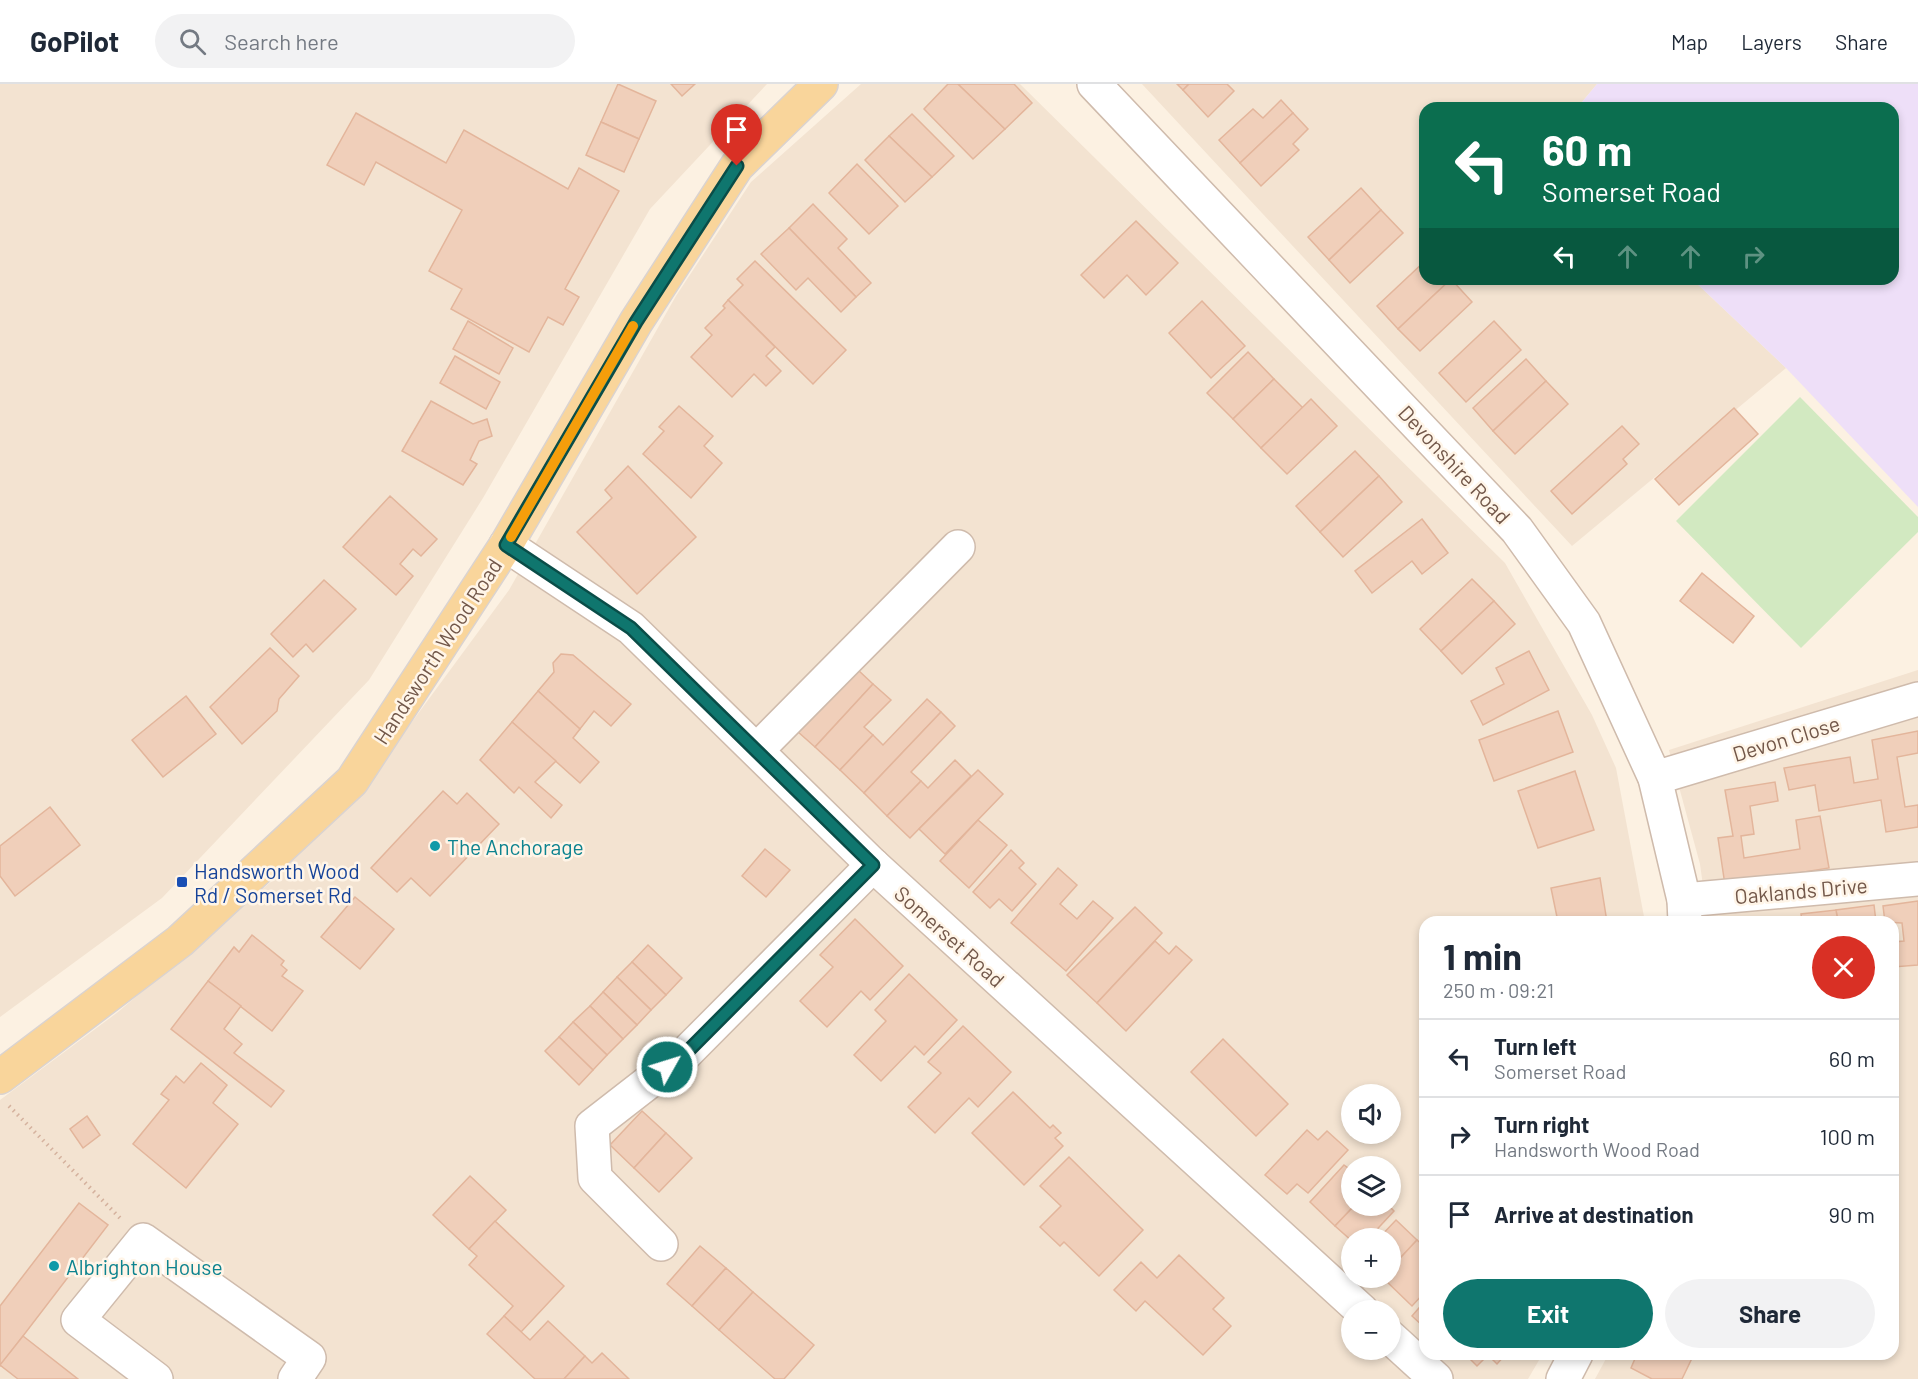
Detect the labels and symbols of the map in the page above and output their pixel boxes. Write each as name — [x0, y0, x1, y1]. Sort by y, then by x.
pin — [711, 104, 762, 166]
street label: Devonshire Road — [1394, 400, 1516, 528]
street label: Handsworth Wood Road — [368, 553, 506, 749]
street label: Devon Close — [1729, 710, 1843, 766]
place label: The Anchorage — [447, 834, 584, 859]
marker: The Anchorage — [428, 839, 442, 853]
place label: Handsworth Wood Rd / Somerset Rd — [194, 858, 360, 907]
street label: Oaklands Drive — [1733, 872, 1869, 908]
marker: Handsworth Wood Rd / Somerset Rd — [175, 875, 189, 889]
street label: Somerset Road — [890, 880, 1010, 992]
position arrow — [635, 1035, 699, 1099]
place label: Albrighton House — [66, 1254, 223, 1279]
marker: Albrighton House — [47, 1259, 61, 1273]

